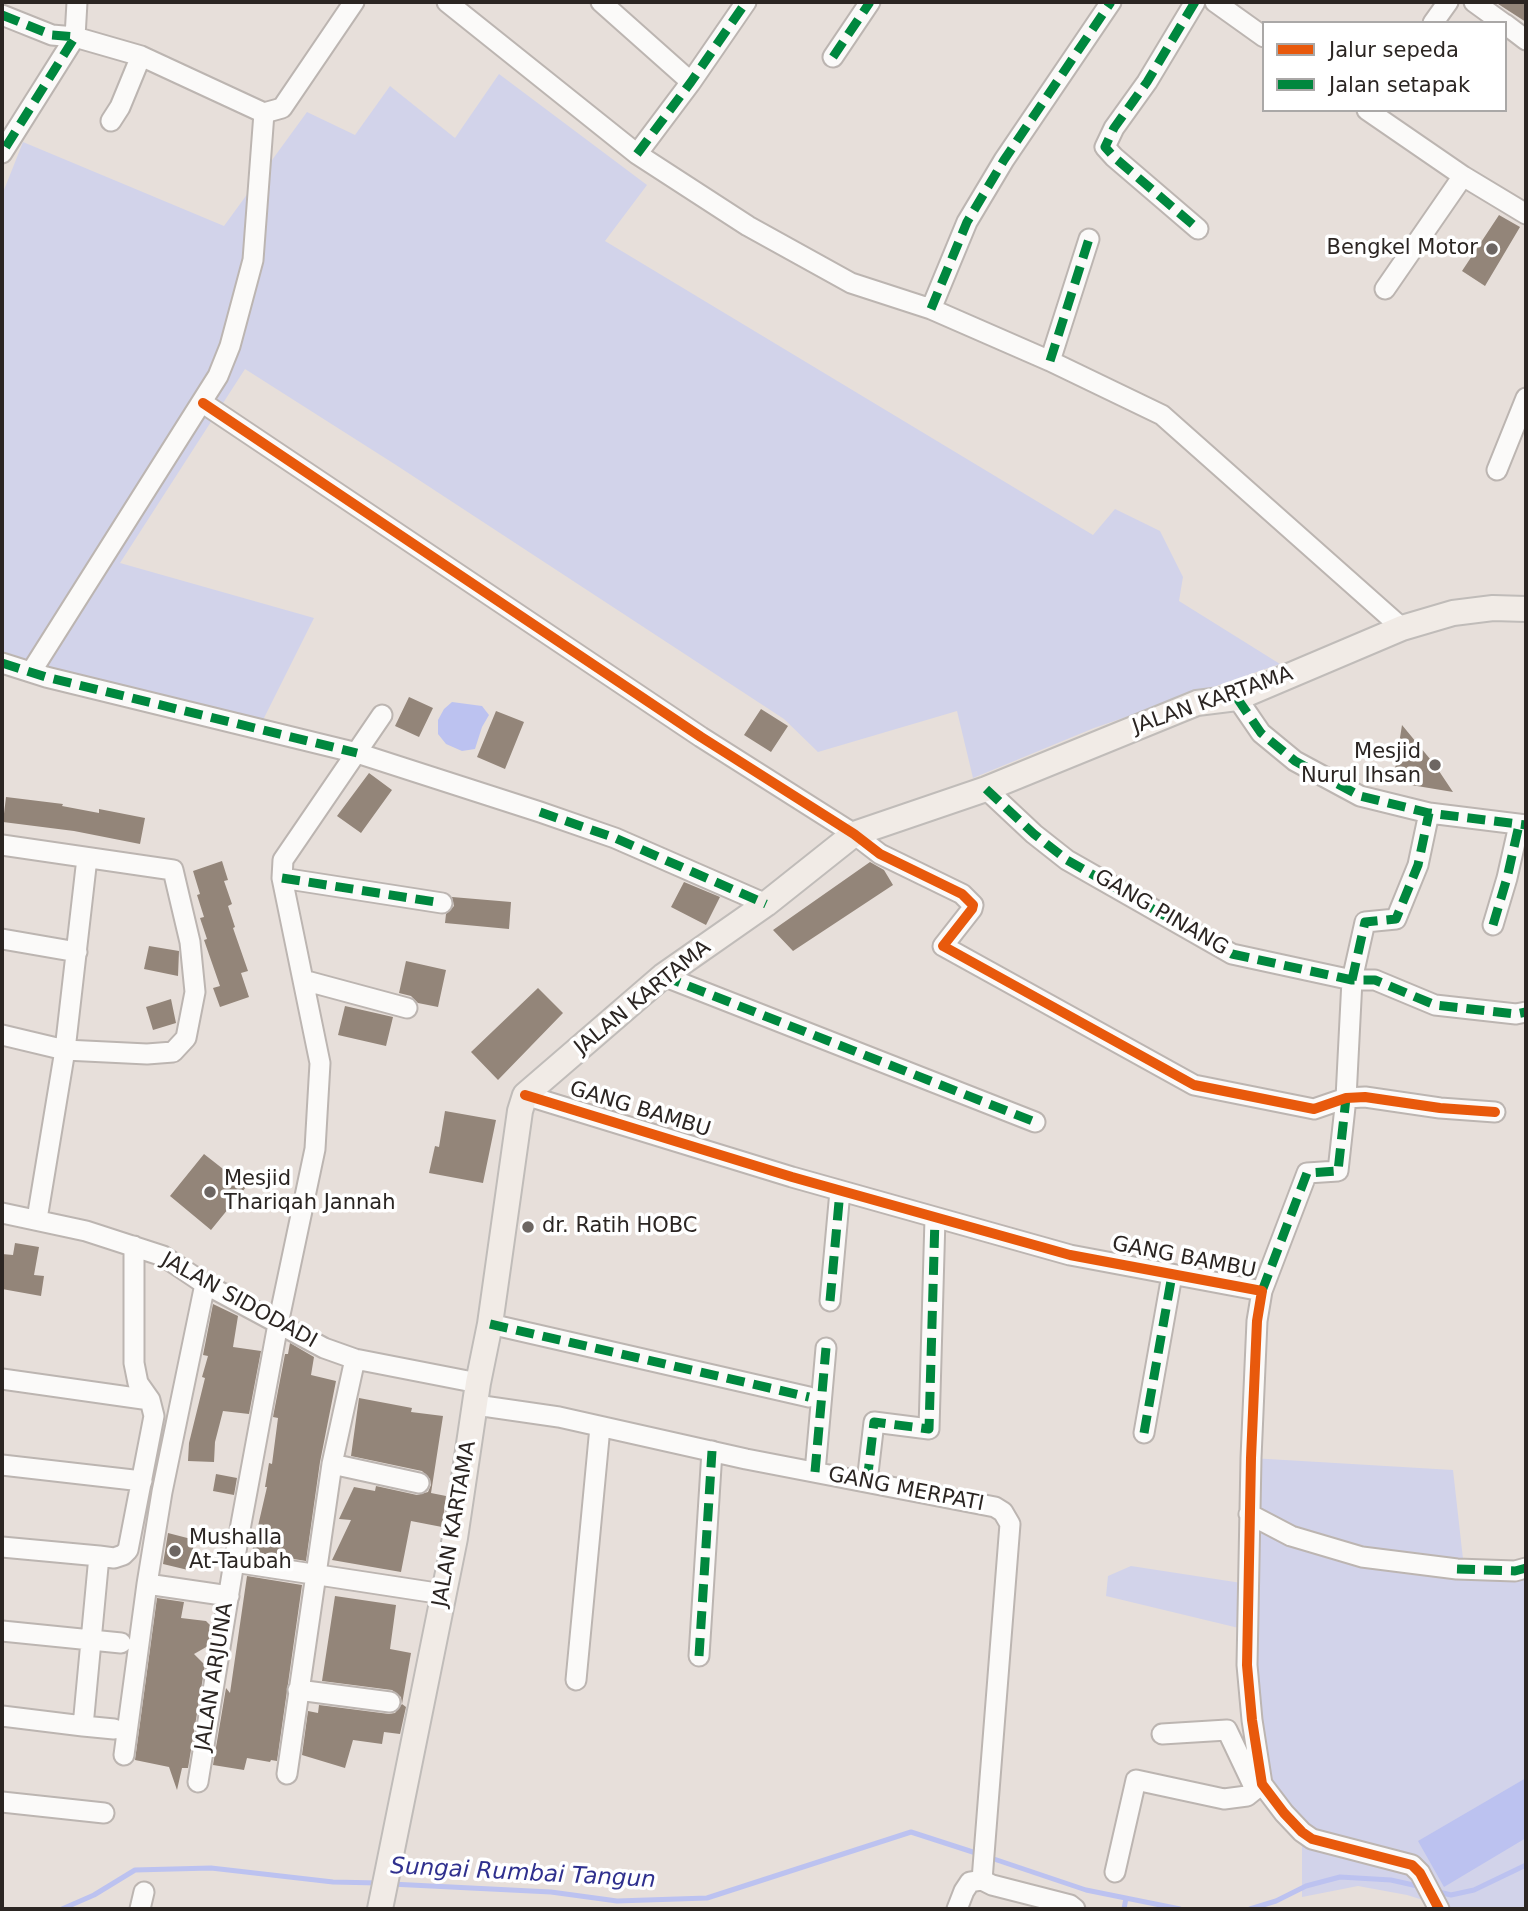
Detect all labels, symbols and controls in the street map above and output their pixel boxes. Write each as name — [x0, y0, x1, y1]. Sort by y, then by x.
legend — [1262, 21, 1507, 112]
text: Jalur sepeda — [1329, 38, 1459, 62]
text: Jalan setapak — [1329, 73, 1470, 97]
place label: Bengkel Motor — [1327, 236, 1478, 262]
marker: Bengkel Motor — [1484, 241, 1500, 257]
street label: JALAN KARTAMA — [1129, 662, 1297, 740]
place label: Mesjid Nurul Ihsan — [1301, 740, 1421, 790]
marker: Mesjid Nurul Ihsan — [1427, 757, 1443, 773]
street label: GANG PINANG — [1090, 865, 1232, 961]
street label: JALAN KARTAMA — [570, 935, 716, 1061]
street label: GANG BAMBU — [567, 1077, 713, 1143]
place label: Mesjid Thariqah Jannah — [224, 1167, 396, 1217]
marker: Mesjid Thariqah Jannah — [202, 1184, 218, 1200]
place label: dr. Ratih HOBC — [542, 1214, 697, 1240]
marker: dr. Ratih HOBC — [520, 1219, 536, 1235]
street label: GANG BAMBU — [1110, 1232, 1258, 1284]
street label: JALAN SIDODADI — [157, 1248, 321, 1354]
street label: JALAN KARTAMA — [428, 1439, 482, 1609]
street label: GANG MERPATI — [826, 1463, 986, 1517]
place label: Mushalla At-Taubah — [189, 1526, 292, 1576]
marker: Mushalla At-Taubah — [167, 1543, 183, 1559]
street label: JALAN ARJUNA — [191, 1601, 239, 1753]
water label: Sungai Rumbai Tangun — [390, 1853, 656, 1895]

